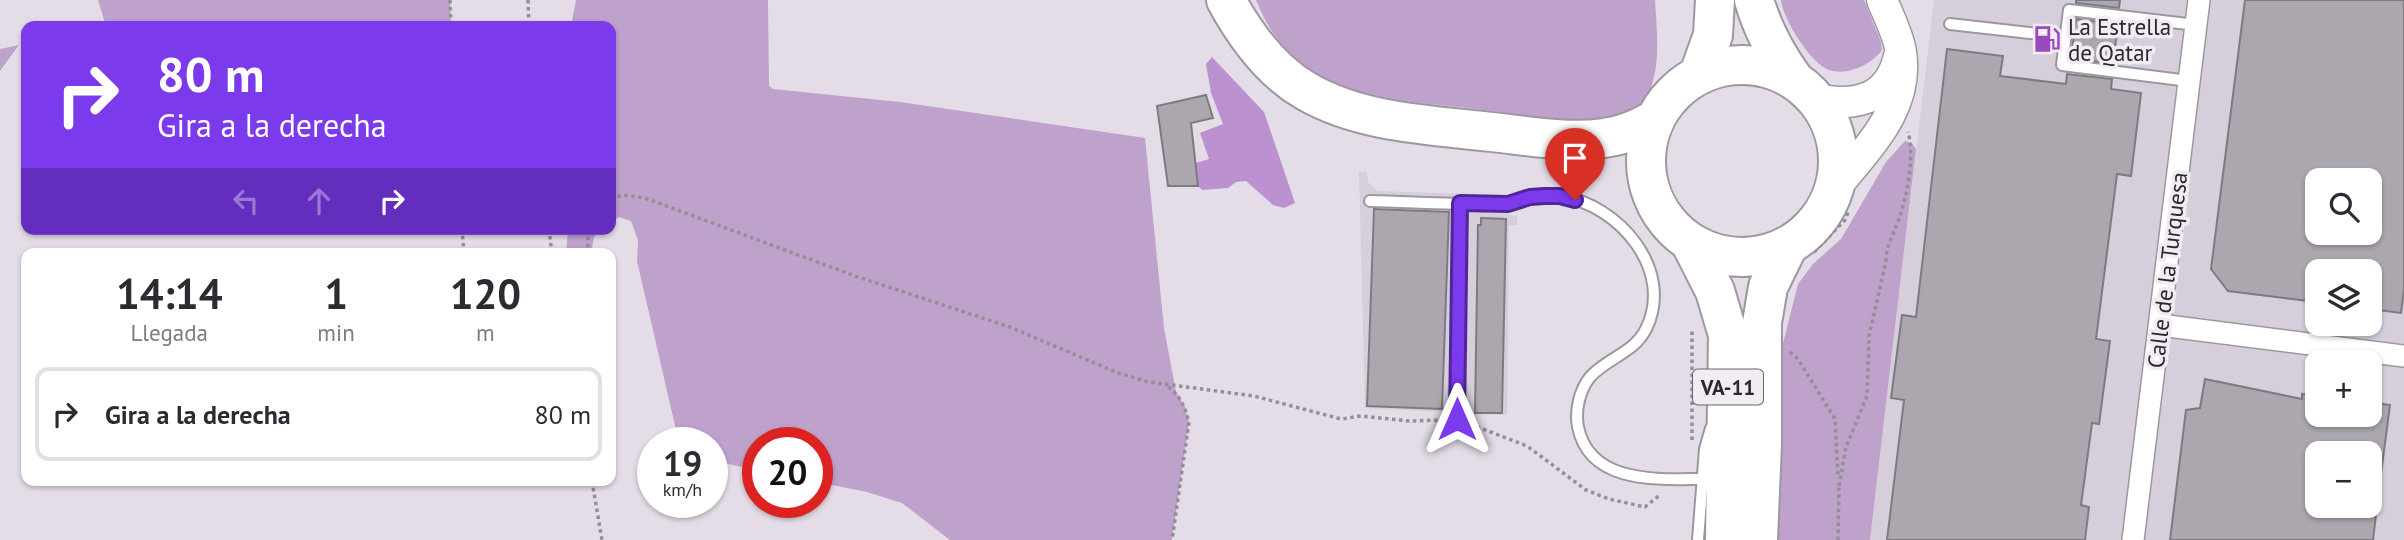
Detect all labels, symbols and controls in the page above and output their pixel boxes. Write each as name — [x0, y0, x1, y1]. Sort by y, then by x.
place label: La Estrella de Qatar — [2068, 12, 2171, 67]
fuel station icon: La Estrella de Qatar — [2032, 24, 2062, 54]
text: 80 m — [157, 42, 264, 106]
icon: right — [42, 49, 133, 140]
text: Gira a la derecha — [157, 104, 387, 146]
pin — [1545, 128, 1605, 200]
icon: arrive — [1556, 139, 1594, 177]
map controls — [2305, 168, 2382, 518]
button: search — [2305, 168, 2382, 245]
street label: Calle de la Turquesa — [2141, 170, 2193, 370]
icon: left — [227, 182, 265, 220]
icon: ahead — [300, 182, 338, 220]
icon: right — [373, 182, 411, 220]
button: layers — [2305, 259, 2382, 336]
text: 14:14 — [116, 266, 222, 321]
text: 1 — [324, 266, 348, 321]
text: 120 — [450, 266, 521, 321]
text: Llegada — [130, 318, 208, 347]
text: min — [317, 318, 355, 347]
text: m — [476, 318, 495, 347]
button: + — [2305, 350, 2382, 427]
road number: VA-11 — [1693, 370, 1763, 404]
position arrow — [1420, 382, 1494, 456]
icon: right — [46, 395, 84, 433]
text: Gira a la derecha — [105, 398, 291, 431]
text: 80 m — [535, 398, 591, 431]
speed limit sign: 20 — [742, 427, 833, 518]
text: 19 — [663, 440, 702, 486]
button: − — [2305, 441, 2382, 518]
text: km/h — [663, 478, 702, 501]

